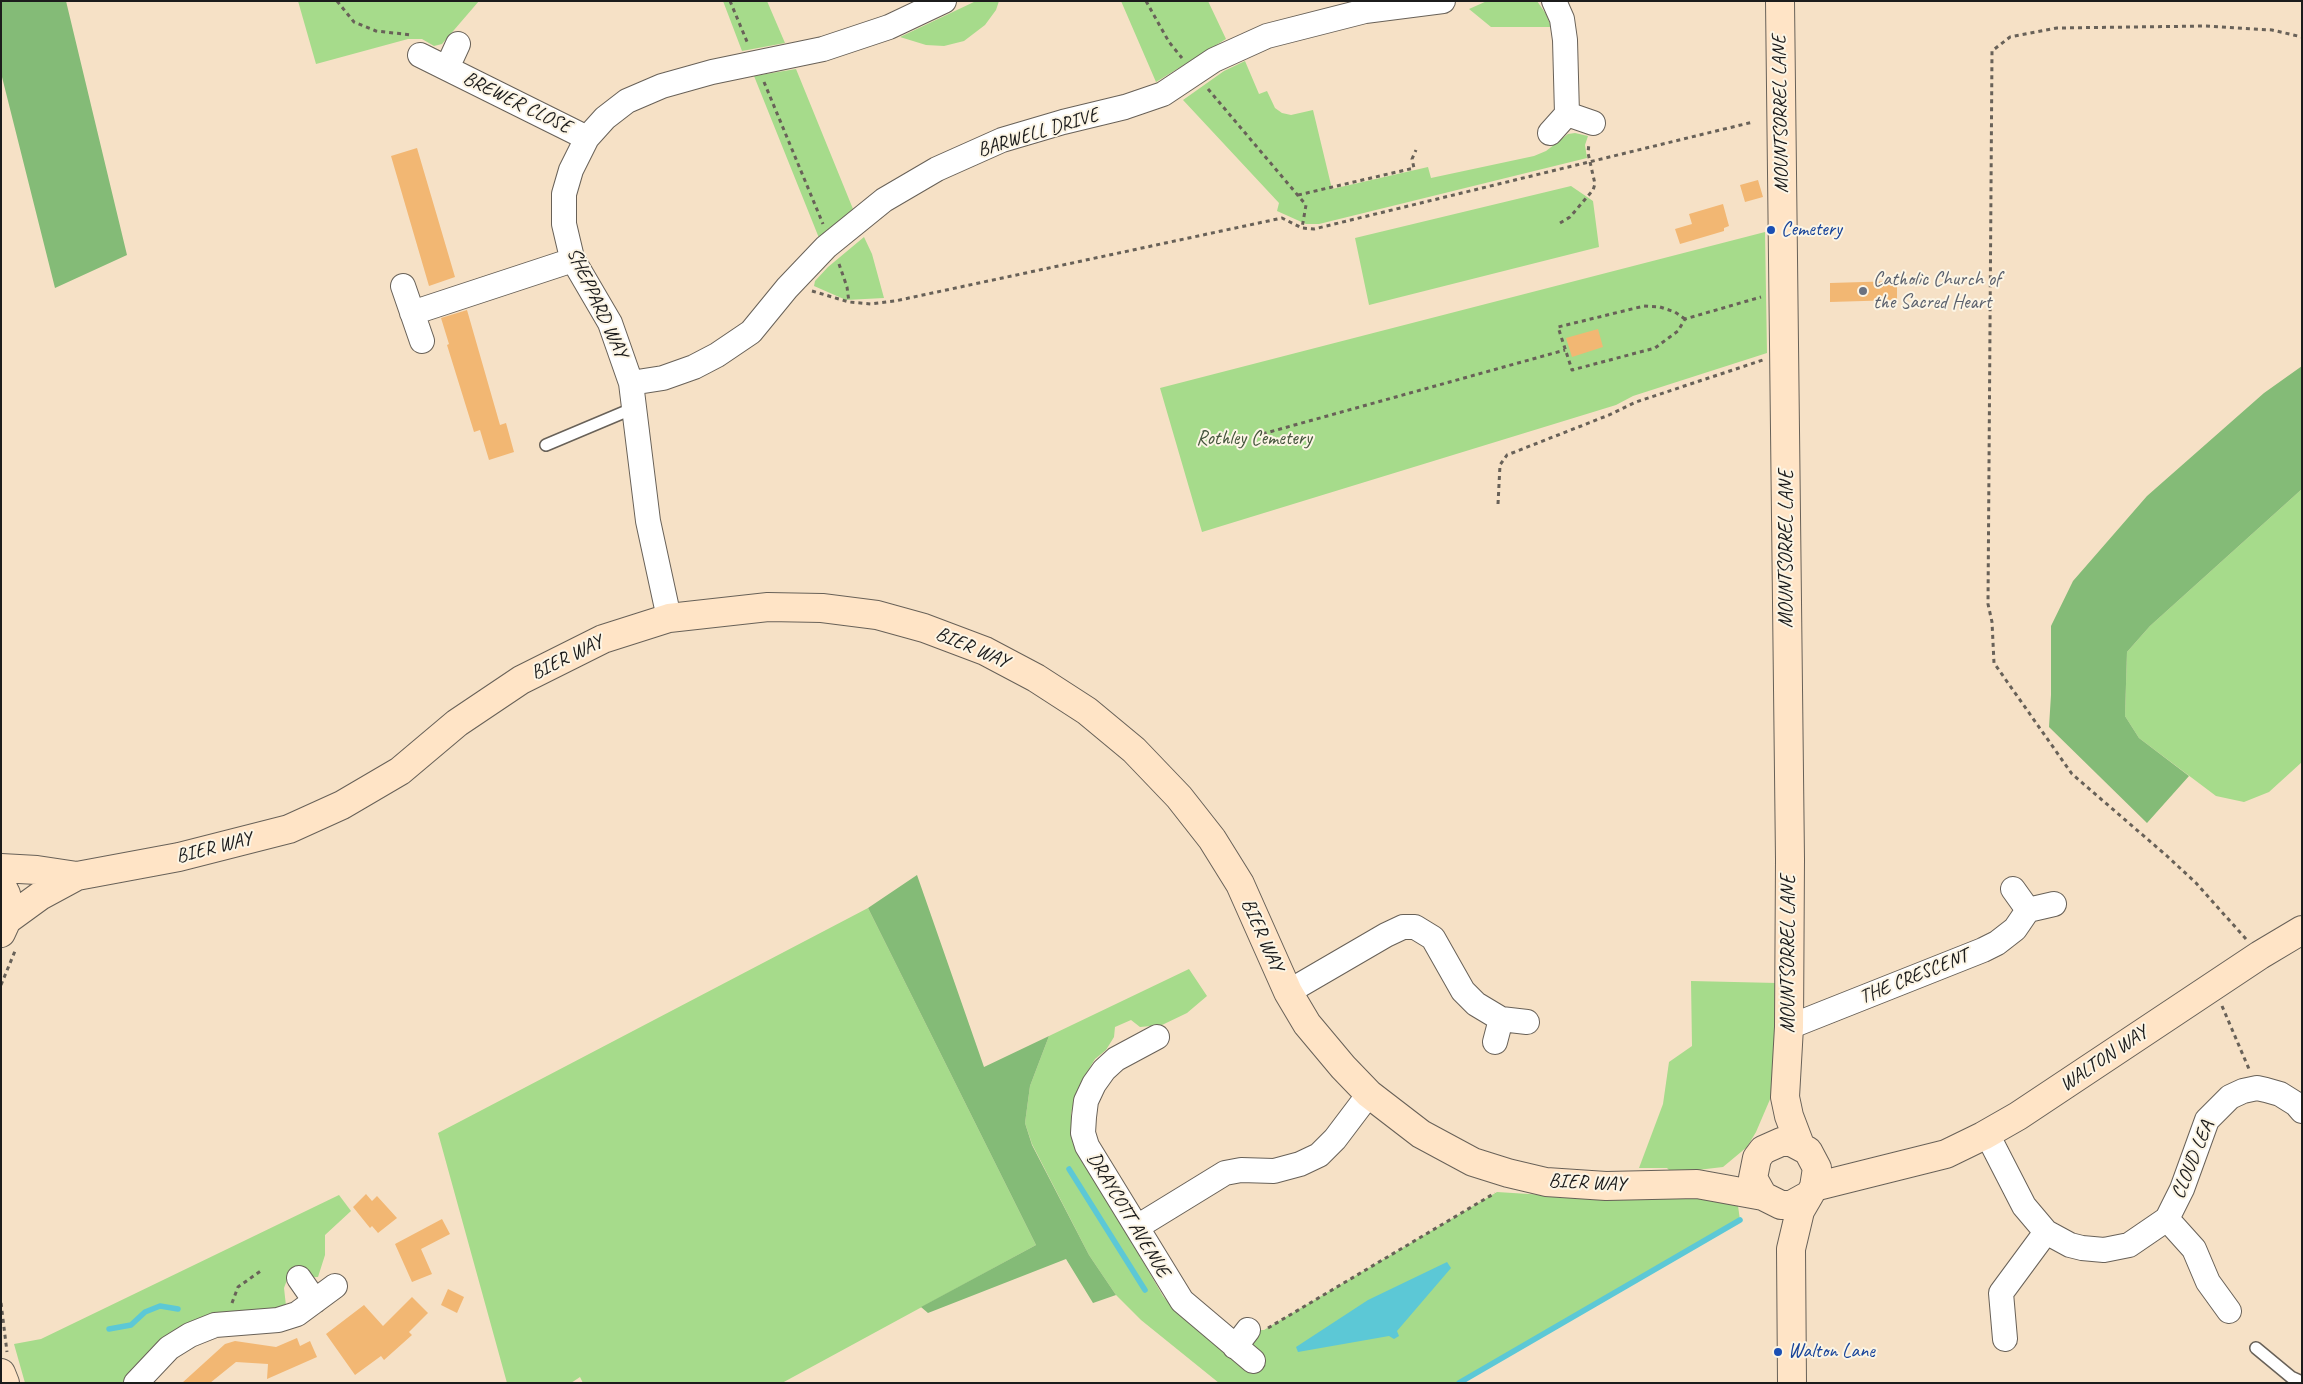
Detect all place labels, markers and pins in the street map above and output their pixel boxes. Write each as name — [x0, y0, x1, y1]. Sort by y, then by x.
place label: Cemetery — [1781, 218, 1842, 242]
marker: Cemetery — [1765, 224, 1777, 236]
place label: Catholic Church of the Sacred Heart — [1873, 268, 2001, 315]
marker: Catholic Church of the Sacred Heart — [1857, 285, 1869, 297]
place label: Walton Lane — [1788, 1340, 1875, 1364]
marker: Walton Lane — [1772, 1346, 1784, 1358]

